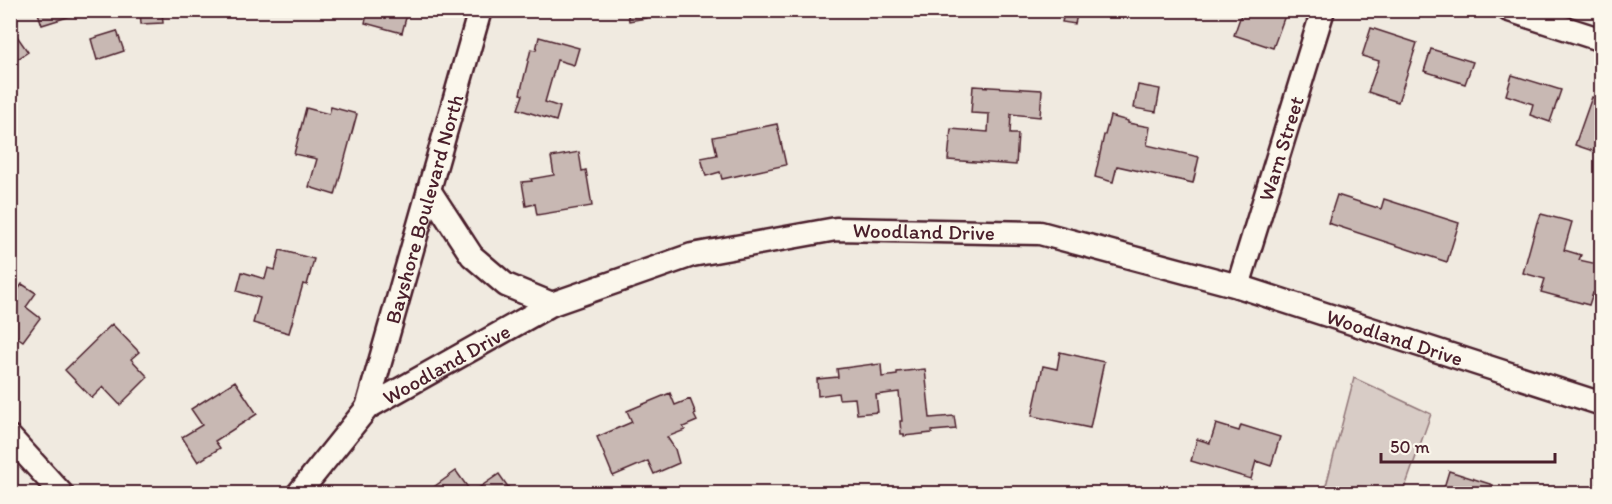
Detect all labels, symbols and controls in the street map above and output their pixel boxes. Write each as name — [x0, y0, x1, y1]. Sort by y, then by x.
street label: Bayshore Boulevard North — [379, 91, 468, 326]
street label: Warn Street — [1252, 93, 1308, 204]
street label: Woodland Drive — [852, 217, 995, 245]
street label: Woodland Drive — [1323, 303, 1466, 371]
street label: Woodland Drive — [378, 318, 514, 409]
scale bar — [1381, 426, 1555, 464]
text: 50 m — [1390, 436, 1430, 458]

